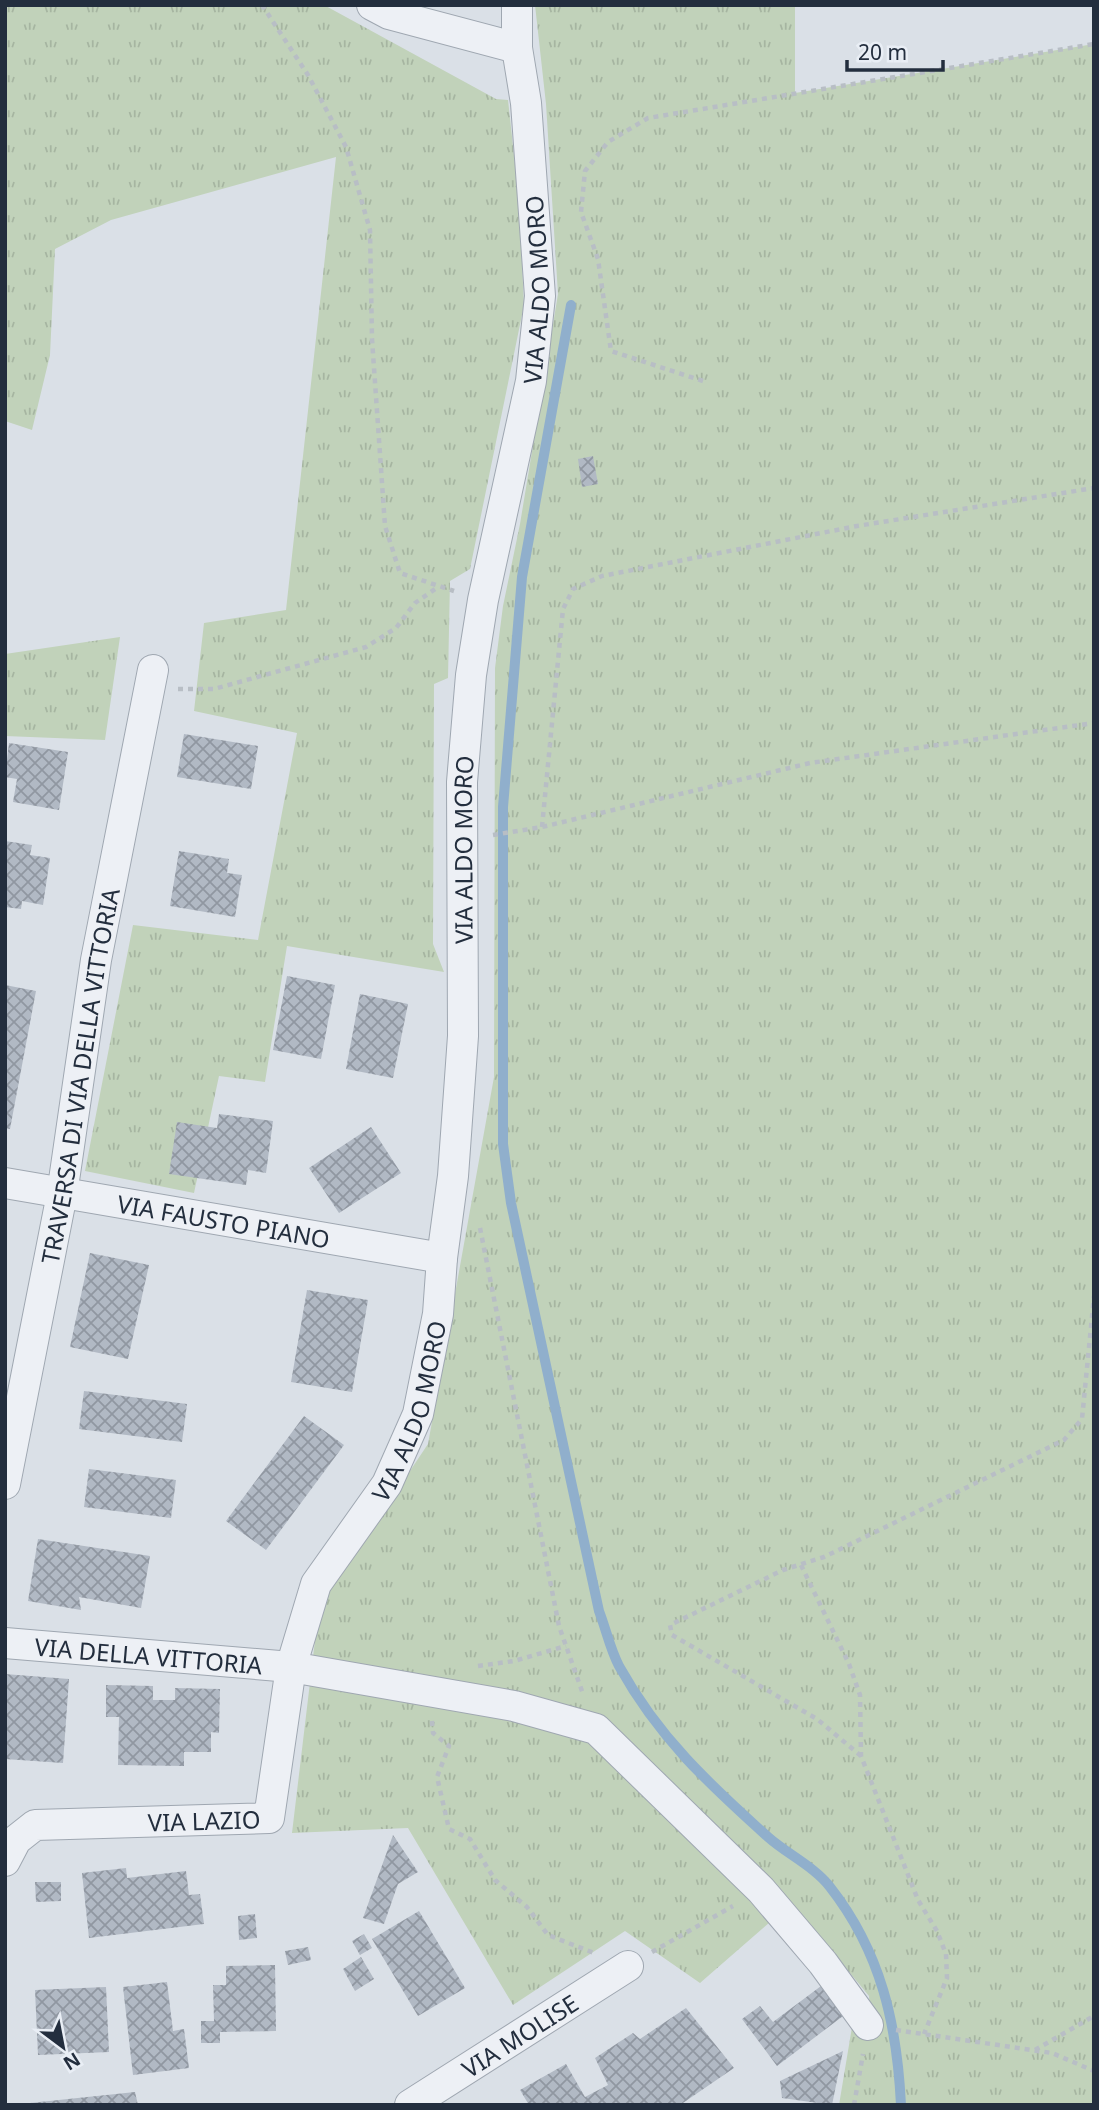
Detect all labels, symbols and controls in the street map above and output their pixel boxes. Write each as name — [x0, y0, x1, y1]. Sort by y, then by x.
scale bar — [847, 28, 943, 72]
text: 20 m — [858, 38, 907, 66]
street label: VIA ALDO MORO — [514, 194, 557, 385]
street label: VIA ALDO MORO — [445, 754, 481, 944]
street label: TRAVERSA DI VIA DELLA VITTORIA — [32, 884, 126, 1267]
street label: VIA FAUSTO PIANO — [115, 1186, 333, 1255]
street label: VIA ALDO MORO — [364, 1318, 453, 1508]
street label: VIA DELLA VITTORIA — [33, 1629, 264, 1681]
street label: VIA LAZIO — [147, 1802, 261, 1838]
street label: VIA MOLISE — [455, 1986, 584, 2084]
north arrow — [28, 2012, 98, 2082]
text: N — [59, 2046, 85, 2077]

